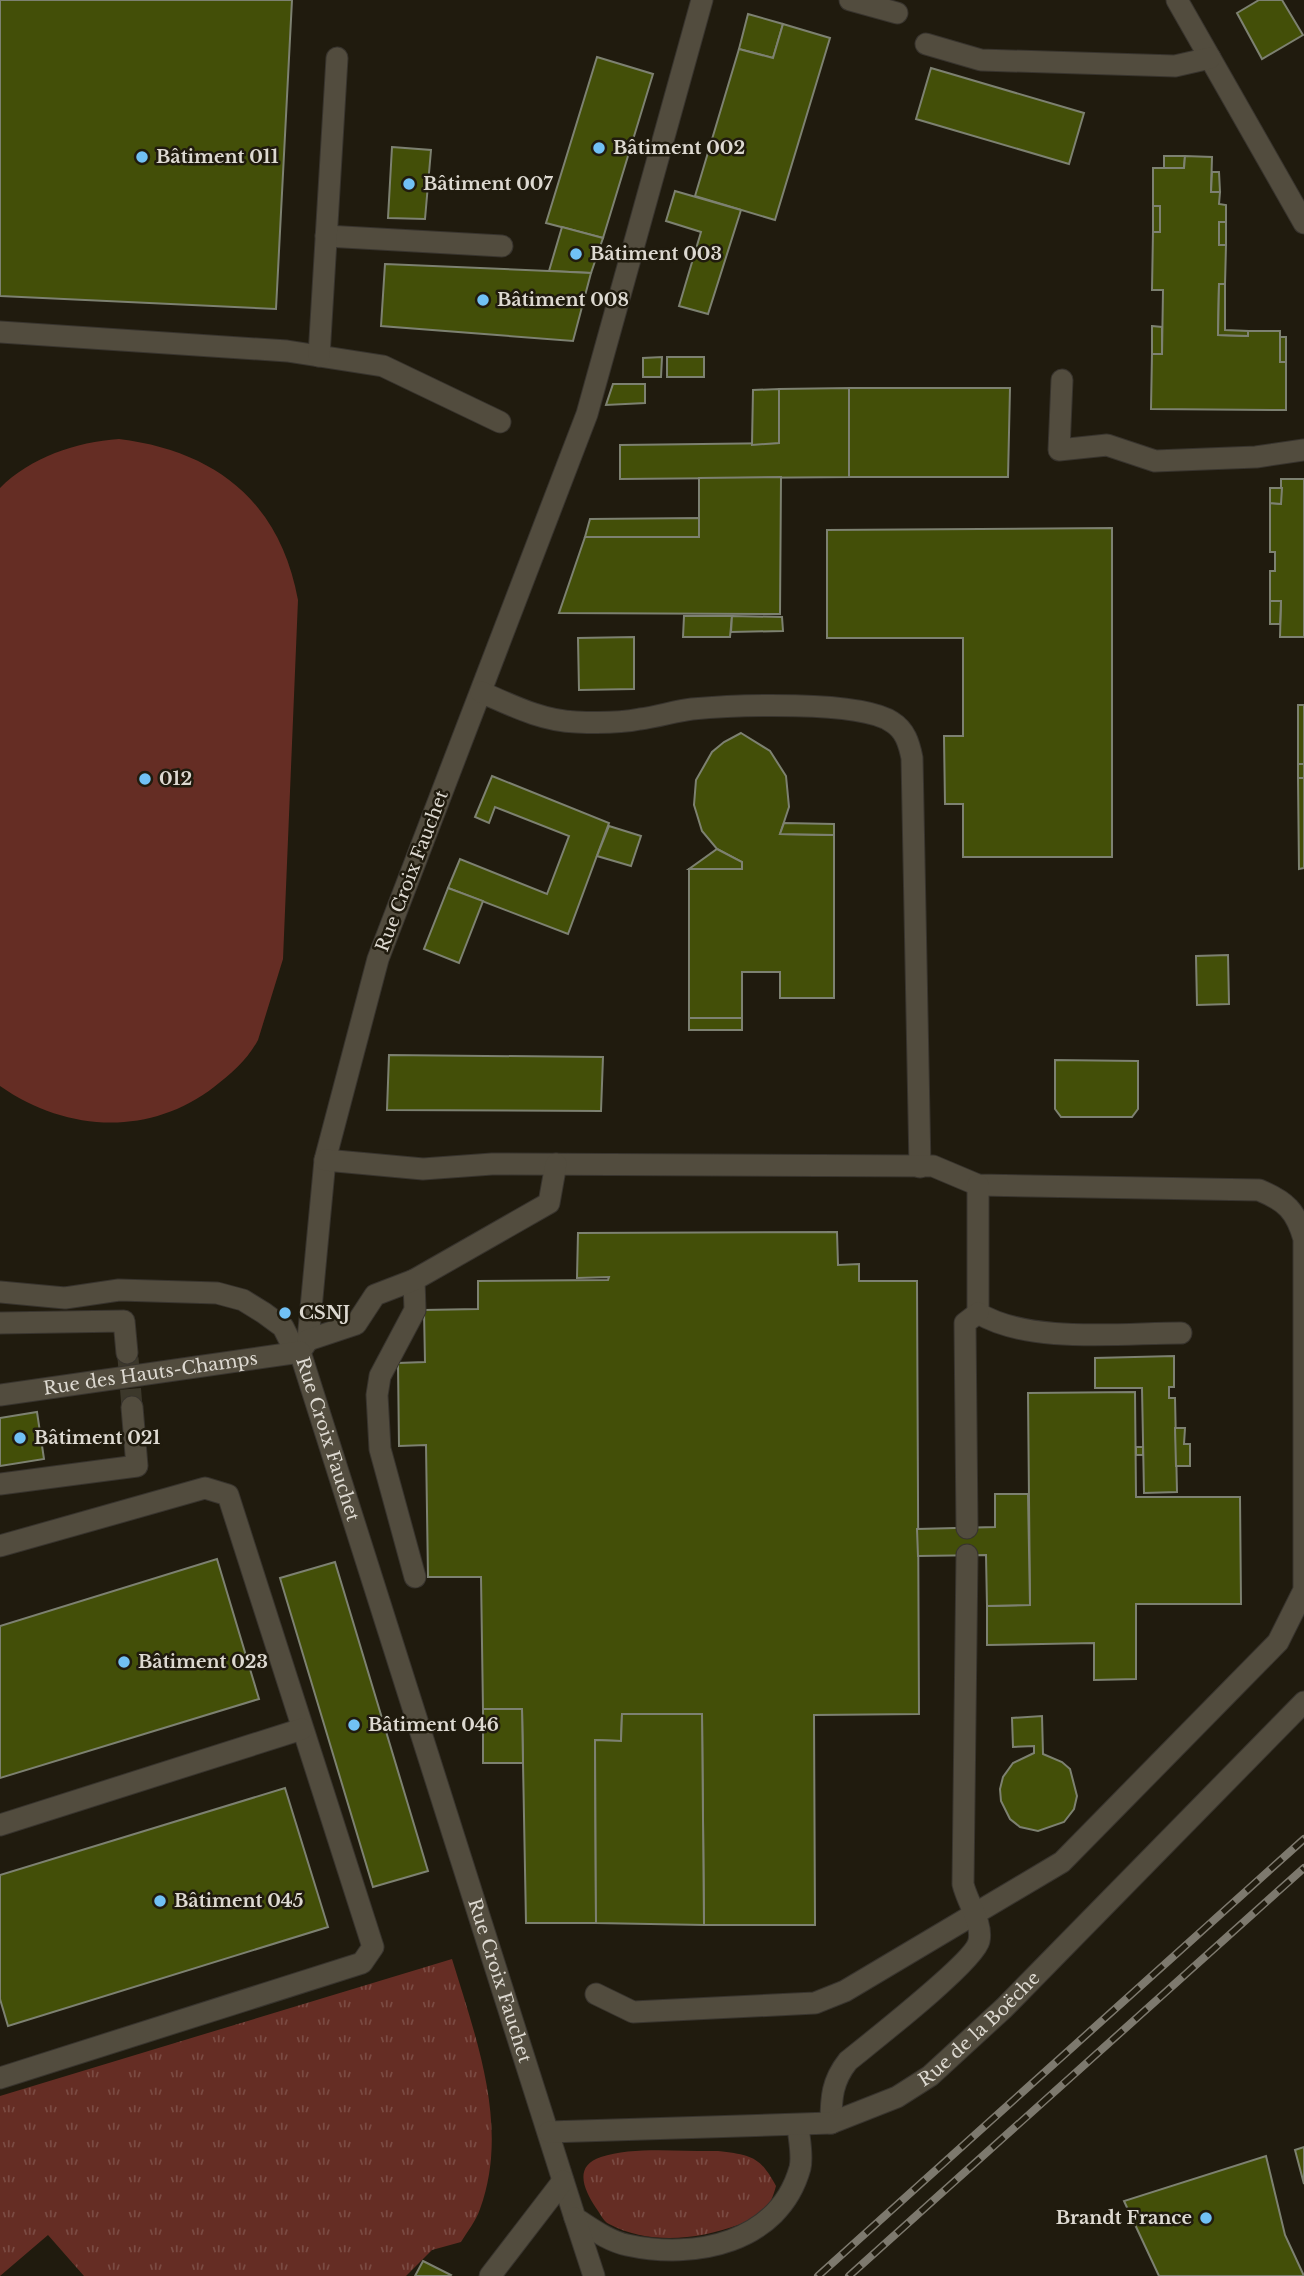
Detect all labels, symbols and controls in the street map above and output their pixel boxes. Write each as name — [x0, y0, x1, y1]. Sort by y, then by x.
place label: Bâtiment 002 — [613, 137, 745, 159]
marker: Bâtiment 002 — [591, 140, 607, 156]
place label: Bâtiment 011 — [156, 146, 279, 168]
marker: Bâtiment 011 — [134, 149, 150, 165]
place label: Bâtiment 007 — [423, 173, 553, 195]
marker: Bâtiment 007 — [401, 176, 417, 192]
place label: Bâtiment 003 — [590, 243, 722, 265]
marker: Bâtiment 003 — [568, 246, 584, 262]
place label: Bâtiment 008 — [497, 289, 629, 311]
marker: Bâtiment 008 — [475, 292, 491, 308]
place label: 012 — [159, 768, 192, 790]
marker: 012 — [137, 771, 153, 787]
street label: Rue Croix Fauchet — [371, 787, 453, 955]
place label: CSNJ — [299, 1302, 350, 1324]
marker: CSNJ — [277, 1305, 293, 1321]
street label: Rue des Hauts-Champs — [42, 1347, 259, 1400]
street label: Rue Croix Fauchet — [291, 1354, 364, 1524]
place label: Bâtiment 021 — [34, 1427, 161, 1449]
marker: Bâtiment 021 — [12, 1430, 28, 1446]
place label: Bâtiment 023 — [138, 1651, 268, 1673]
marker: Bâtiment 023 — [116, 1654, 132, 1670]
place label: Bâtiment 046 — [368, 1714, 499, 1736]
marker: Bâtiment 046 — [346, 1717, 362, 1733]
place label: Bâtiment 045 — [174, 1890, 304, 1912]
marker: Bâtiment 045 — [152, 1893, 168, 1909]
street label: Rue Croix Fauchet — [463, 1896, 536, 2066]
street label: Rue de la Boëche — [914, 1967, 1044, 2091]
place label: Brandt France — [1056, 2207, 1192, 2229]
marker: Brandt France — [1198, 2210, 1214, 2226]

